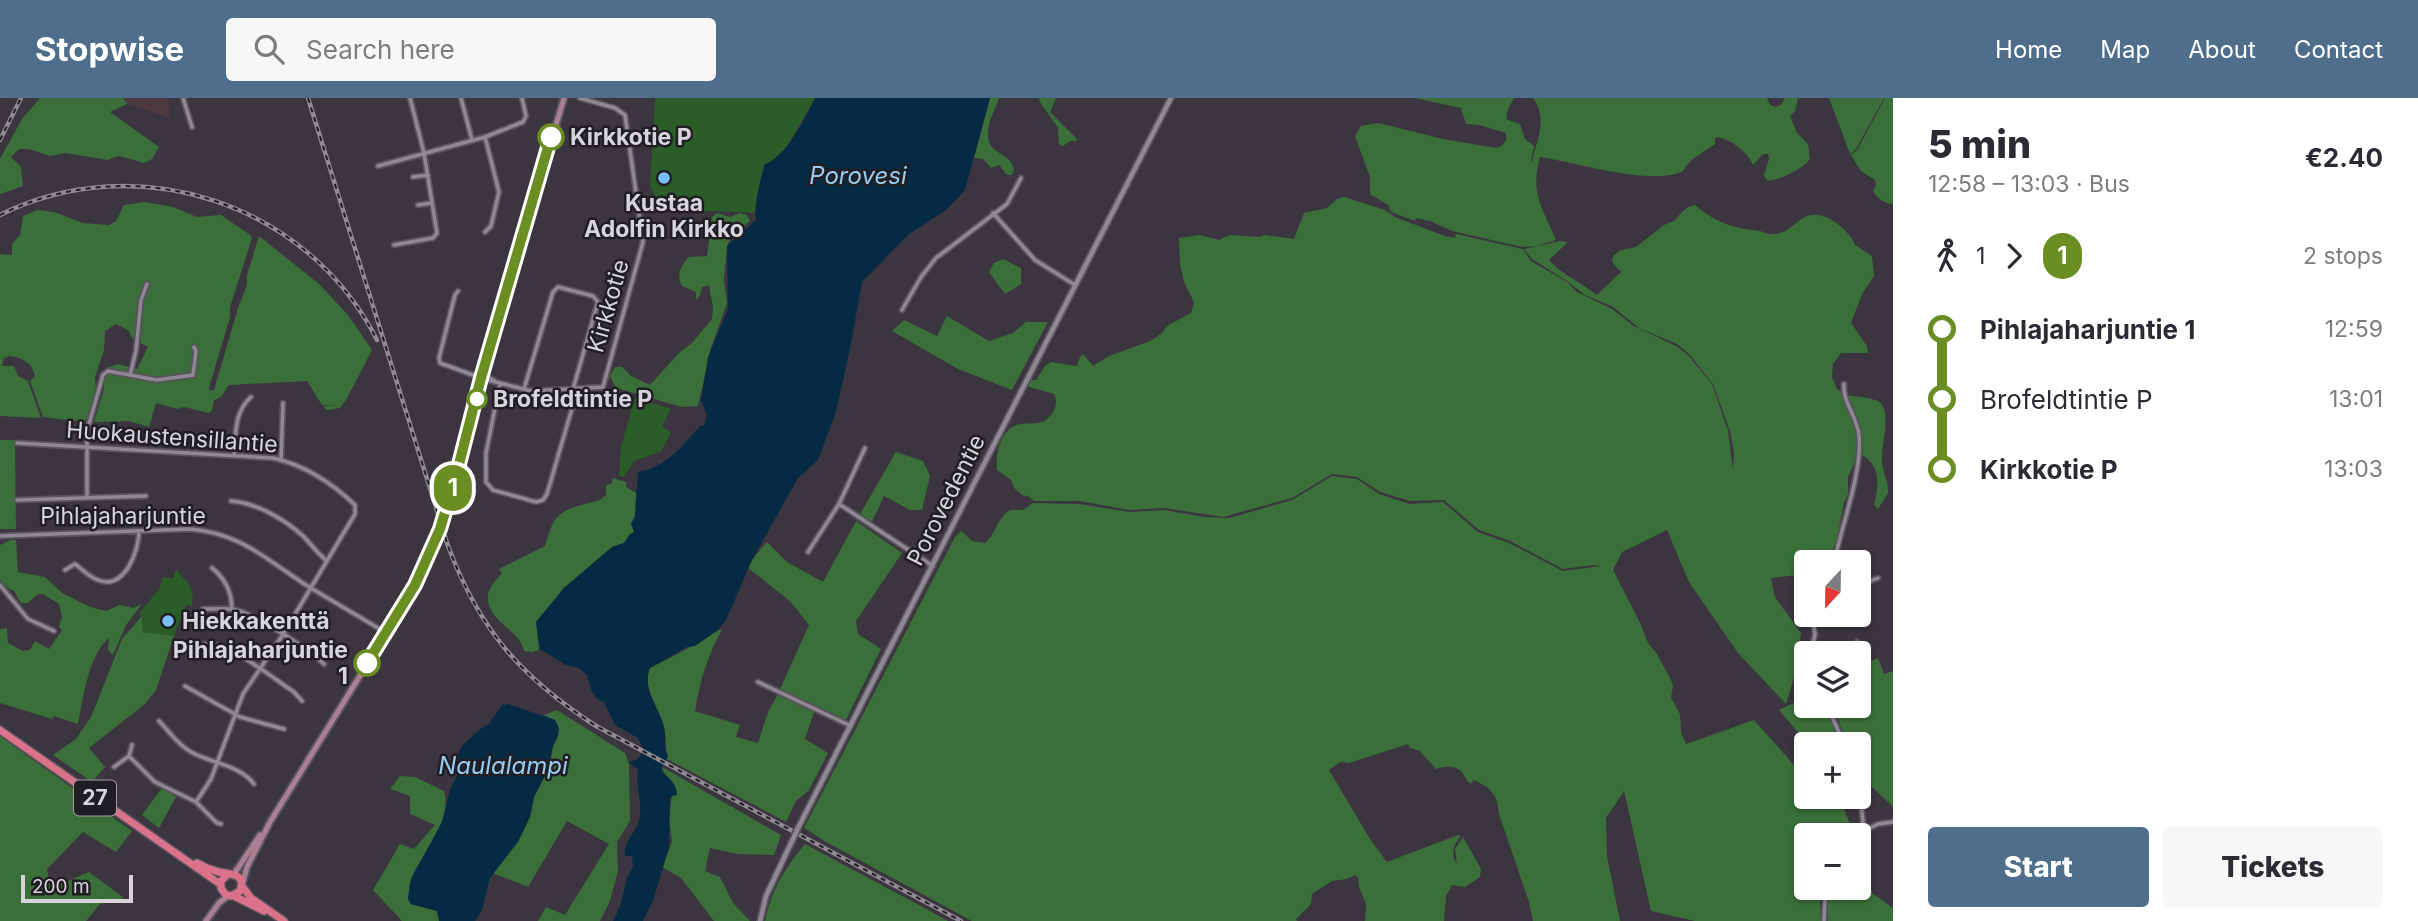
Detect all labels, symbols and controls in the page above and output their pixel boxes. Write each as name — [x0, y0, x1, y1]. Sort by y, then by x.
search box — [226, 18, 716, 81]
text: Stopwise — [35, 29, 184, 69]
icon: search — [250, 30, 288, 68]
text: Search here — [306, 34, 455, 65]
text: Home — [1995, 35, 2062, 64]
text: Map — [2100, 35, 2150, 64]
text: About — [2188, 35, 2256, 64]
text: Contact — [2294, 35, 2383, 64]
text: 5 min — [1928, 121, 2031, 167]
place label: Kirkkotie P — [570, 123, 692, 151]
marker: Kirkkotie P — [538, 124, 564, 150]
text: €2.40 — [2305, 142, 2383, 173]
water label: Porovesi — [809, 161, 908, 190]
marker: Kustaa Adolfin Kirkko — [656, 170, 672, 186]
text: 12:58 – 13:03 · Bus — [1928, 170, 2130, 198]
place label: Kustaa Adolfin Kirkko — [584, 189, 744, 243]
icon: walk — [1928, 237, 1966, 275]
icon: forward — [1995, 237, 2033, 275]
text: 1 — [2057, 241, 2068, 270]
text: 1 — [1976, 242, 1985, 270]
text: 2 stops — [2303, 242, 2383, 270]
street label: Kirkkotie — [581, 256, 635, 356]
text: Pihlajaharjuntie 1 — [1980, 314, 2195, 345]
text: 12:59 — [2325, 315, 2383, 343]
text: Brofeldtintie P — [1980, 384, 2153, 415]
place label: Brofeldtintie P — [493, 385, 652, 413]
text: 13:01 — [2329, 385, 2383, 413]
marker: Brofeldtintie P — [467, 389, 487, 409]
street label: Huokaustensillantie — [65, 416, 279, 458]
street label: Porovedentie — [901, 430, 991, 570]
text: Kirkkotie P — [1980, 454, 2118, 485]
text: 13:03 — [2324, 455, 2383, 483]
line badge: 1 — [430, 465, 476, 511]
text: 1 — [448, 473, 458, 502]
street label: Pihlajaharjuntie — [40, 502, 206, 530]
north arrow — [1794, 550, 1871, 626]
map controls — [1794, 550, 1871, 900]
place label: Hiekkakenttä — [182, 607, 330, 635]
marker: Hiekkakenttä — [160, 613, 176, 629]
place label: Pihlajaharjuntie 1 — [173, 636, 348, 690]
button: layers — [1794, 641, 1871, 718]
marker: Pihlajaharjuntie 1 — [354, 650, 380, 676]
button: + — [1794, 732, 1871, 809]
water label: Naulalampi — [438, 751, 569, 780]
road number: 27 — [74, 780, 116, 816]
button: − — [1794, 823, 1871, 900]
button: Start — [1928, 827, 2149, 907]
button: Tickets — [2163, 827, 2383, 907]
scale bar — [21, 872, 133, 904]
text: 200 m — [32, 875, 90, 898]

